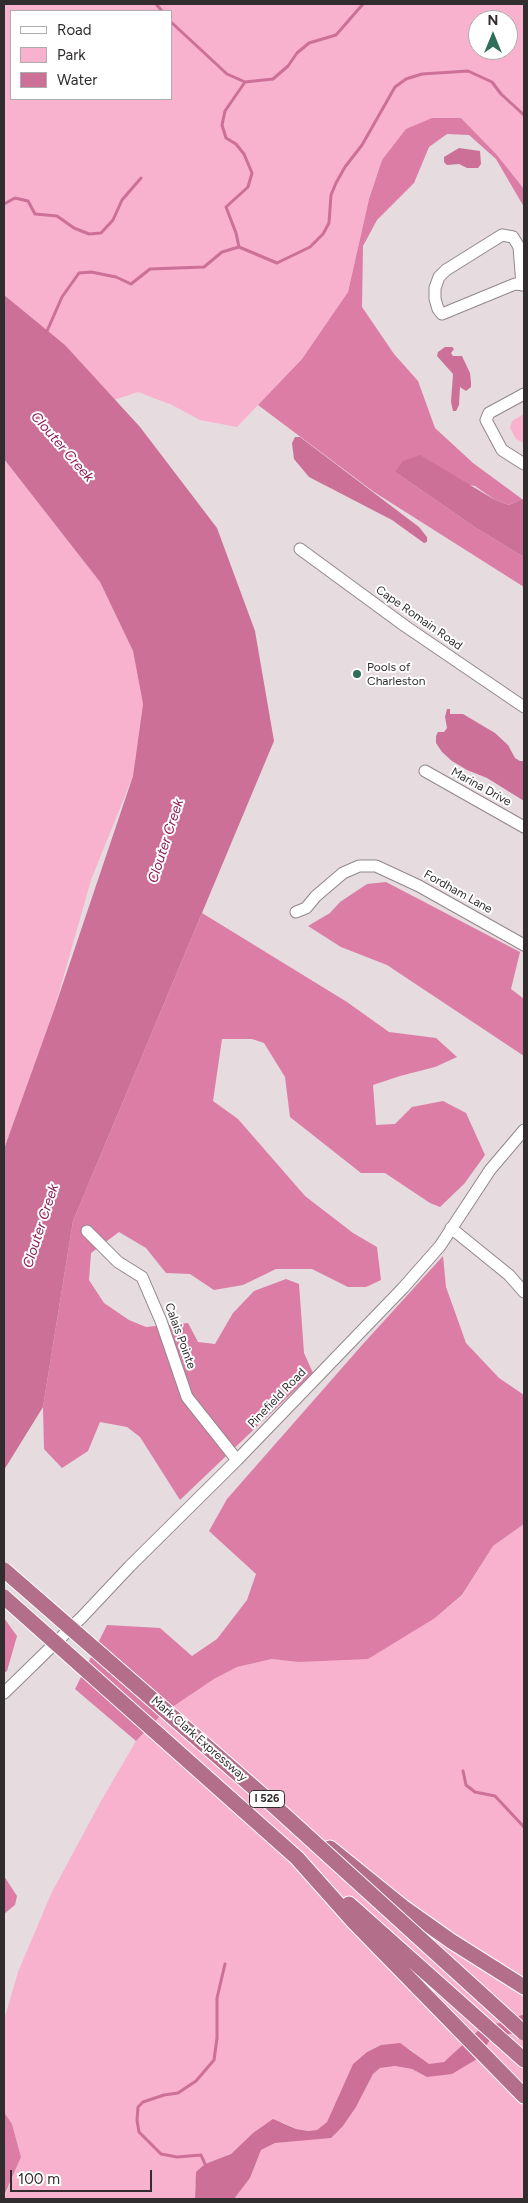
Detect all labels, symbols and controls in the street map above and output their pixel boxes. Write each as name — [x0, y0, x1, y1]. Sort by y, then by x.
legend — [10, 10, 172, 100]
north arrow — [468, 10, 518, 60]
text: N — [488, 12, 498, 29]
text: Road — [57, 21, 92, 39]
text: Park — [57, 46, 86, 64]
text: Water — [57, 71, 97, 89]
water label: Clouter Creek — [27, 409, 97, 485]
street label: Cape Romain Road — [373, 583, 465, 653]
place label: Pools of Charleston — [367, 660, 425, 688]
marker: Pools of Charleston — [351, 668, 363, 680]
street label: Marina Drive — [448, 765, 514, 809]
water label: Clouter Creek — [145, 797, 187, 885]
street label: Fordham Lane — [421, 867, 495, 917]
water label: Clouter Creek — [20, 1182, 62, 1270]
street label: Calais Pointe — [161, 1301, 199, 1371]
street label: Pinefield Road — [245, 1365, 309, 1431]
street label: Mark Clark Expressway — [148, 1693, 250, 1785]
road number: I 526 — [250, 1790, 284, 1808]
scale bar — [12, 2160, 155, 2192]
text: 100 m — [18, 2170, 60, 2188]

